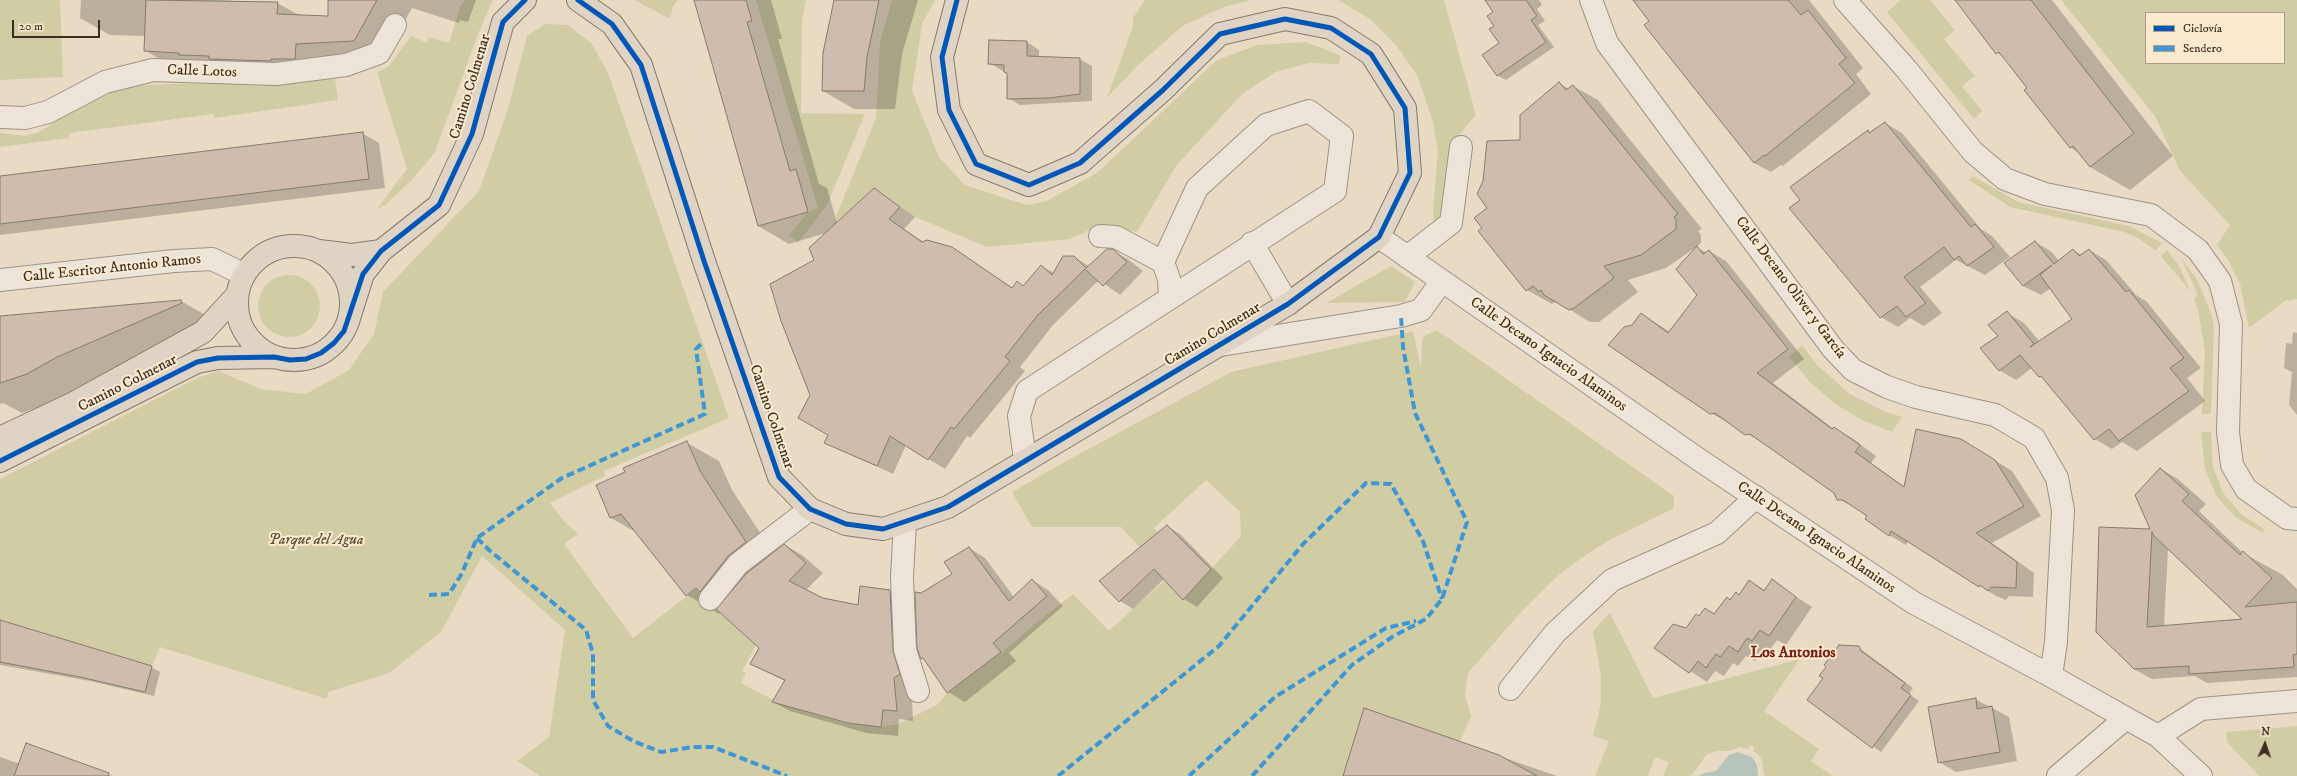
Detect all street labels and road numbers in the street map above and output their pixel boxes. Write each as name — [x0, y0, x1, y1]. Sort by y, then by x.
street label: Camino Colmenar — [446, 32, 496, 142]
street label: Calle Lotos — [167, 62, 237, 82]
street label: Calle Decano Oliver y García — [1731, 213, 1849, 363]
street label: Calle Escritor Antonio Ramos — [22, 251, 202, 287]
street label: Calle Decano Ignacio Alaminos — [1466, 294, 1630, 416]
street label: Camino Colmenar — [1162, 299, 1264, 371]
street label: Camino Colmenar — [75, 351, 181, 417]
street label: Camino Colmenar — [745, 363, 797, 471]
street label: Calle Decano Ignacio Alaminos — [1733, 478, 1899, 598]

